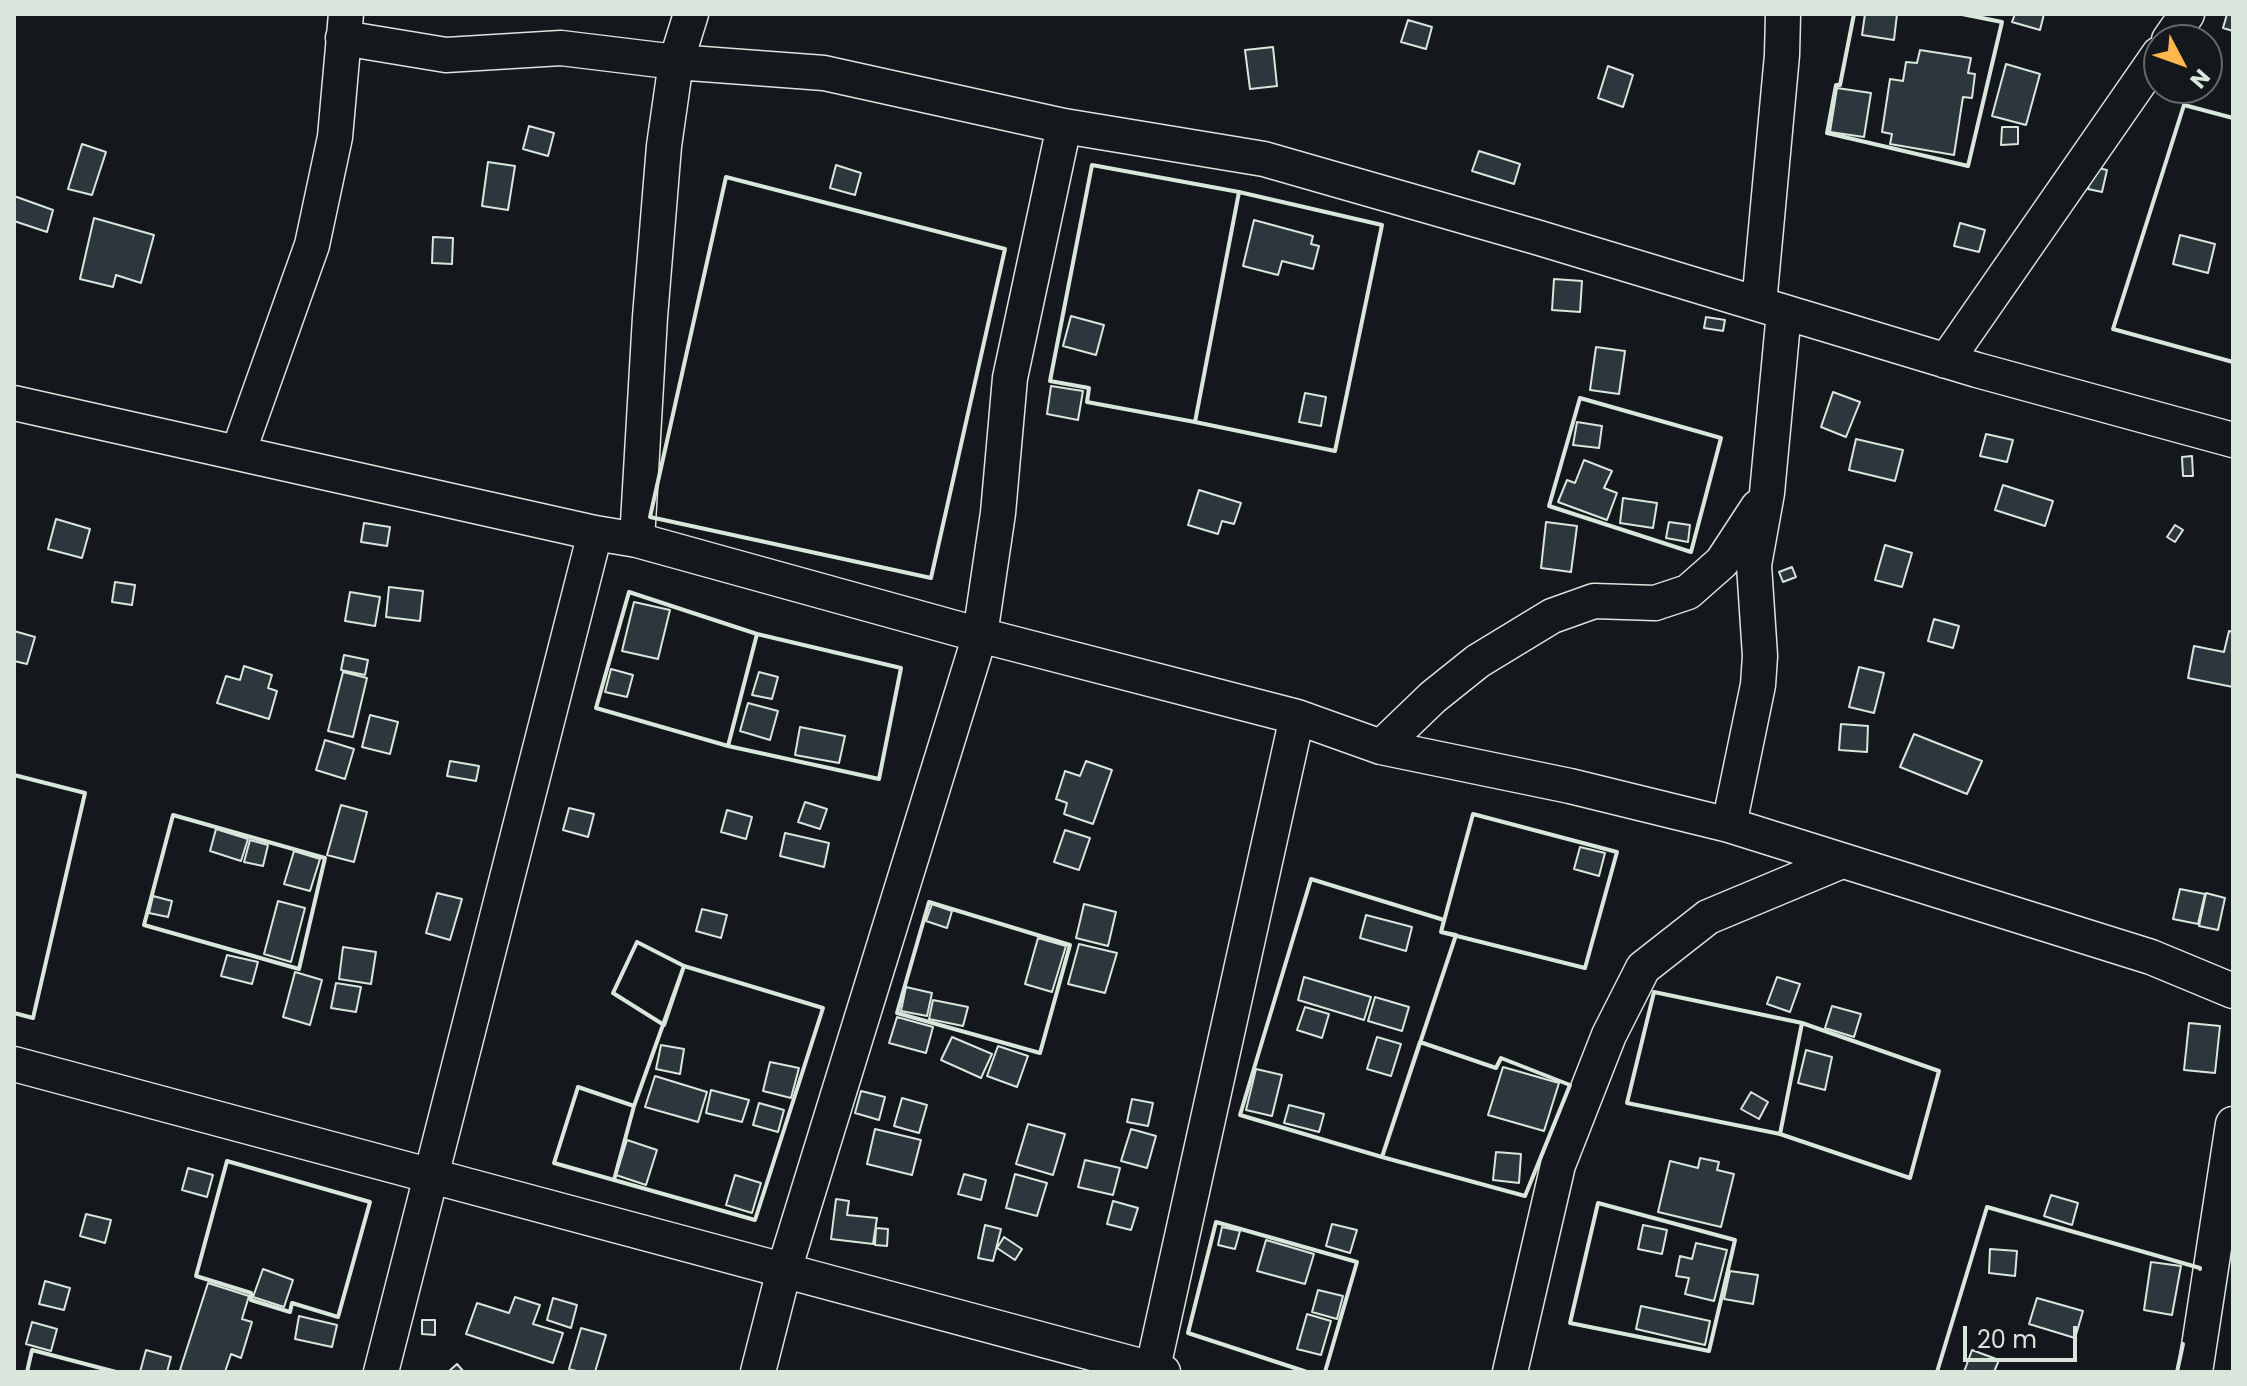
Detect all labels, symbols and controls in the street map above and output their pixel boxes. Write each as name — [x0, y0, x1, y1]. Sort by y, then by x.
north arrow — [2143, 24, 2223, 104]
text: N — [2183, 62, 2217, 95]
scale bar — [1967, 1310, 2081, 1360]
text: 20 m — [1977, 1323, 2037, 1356]

